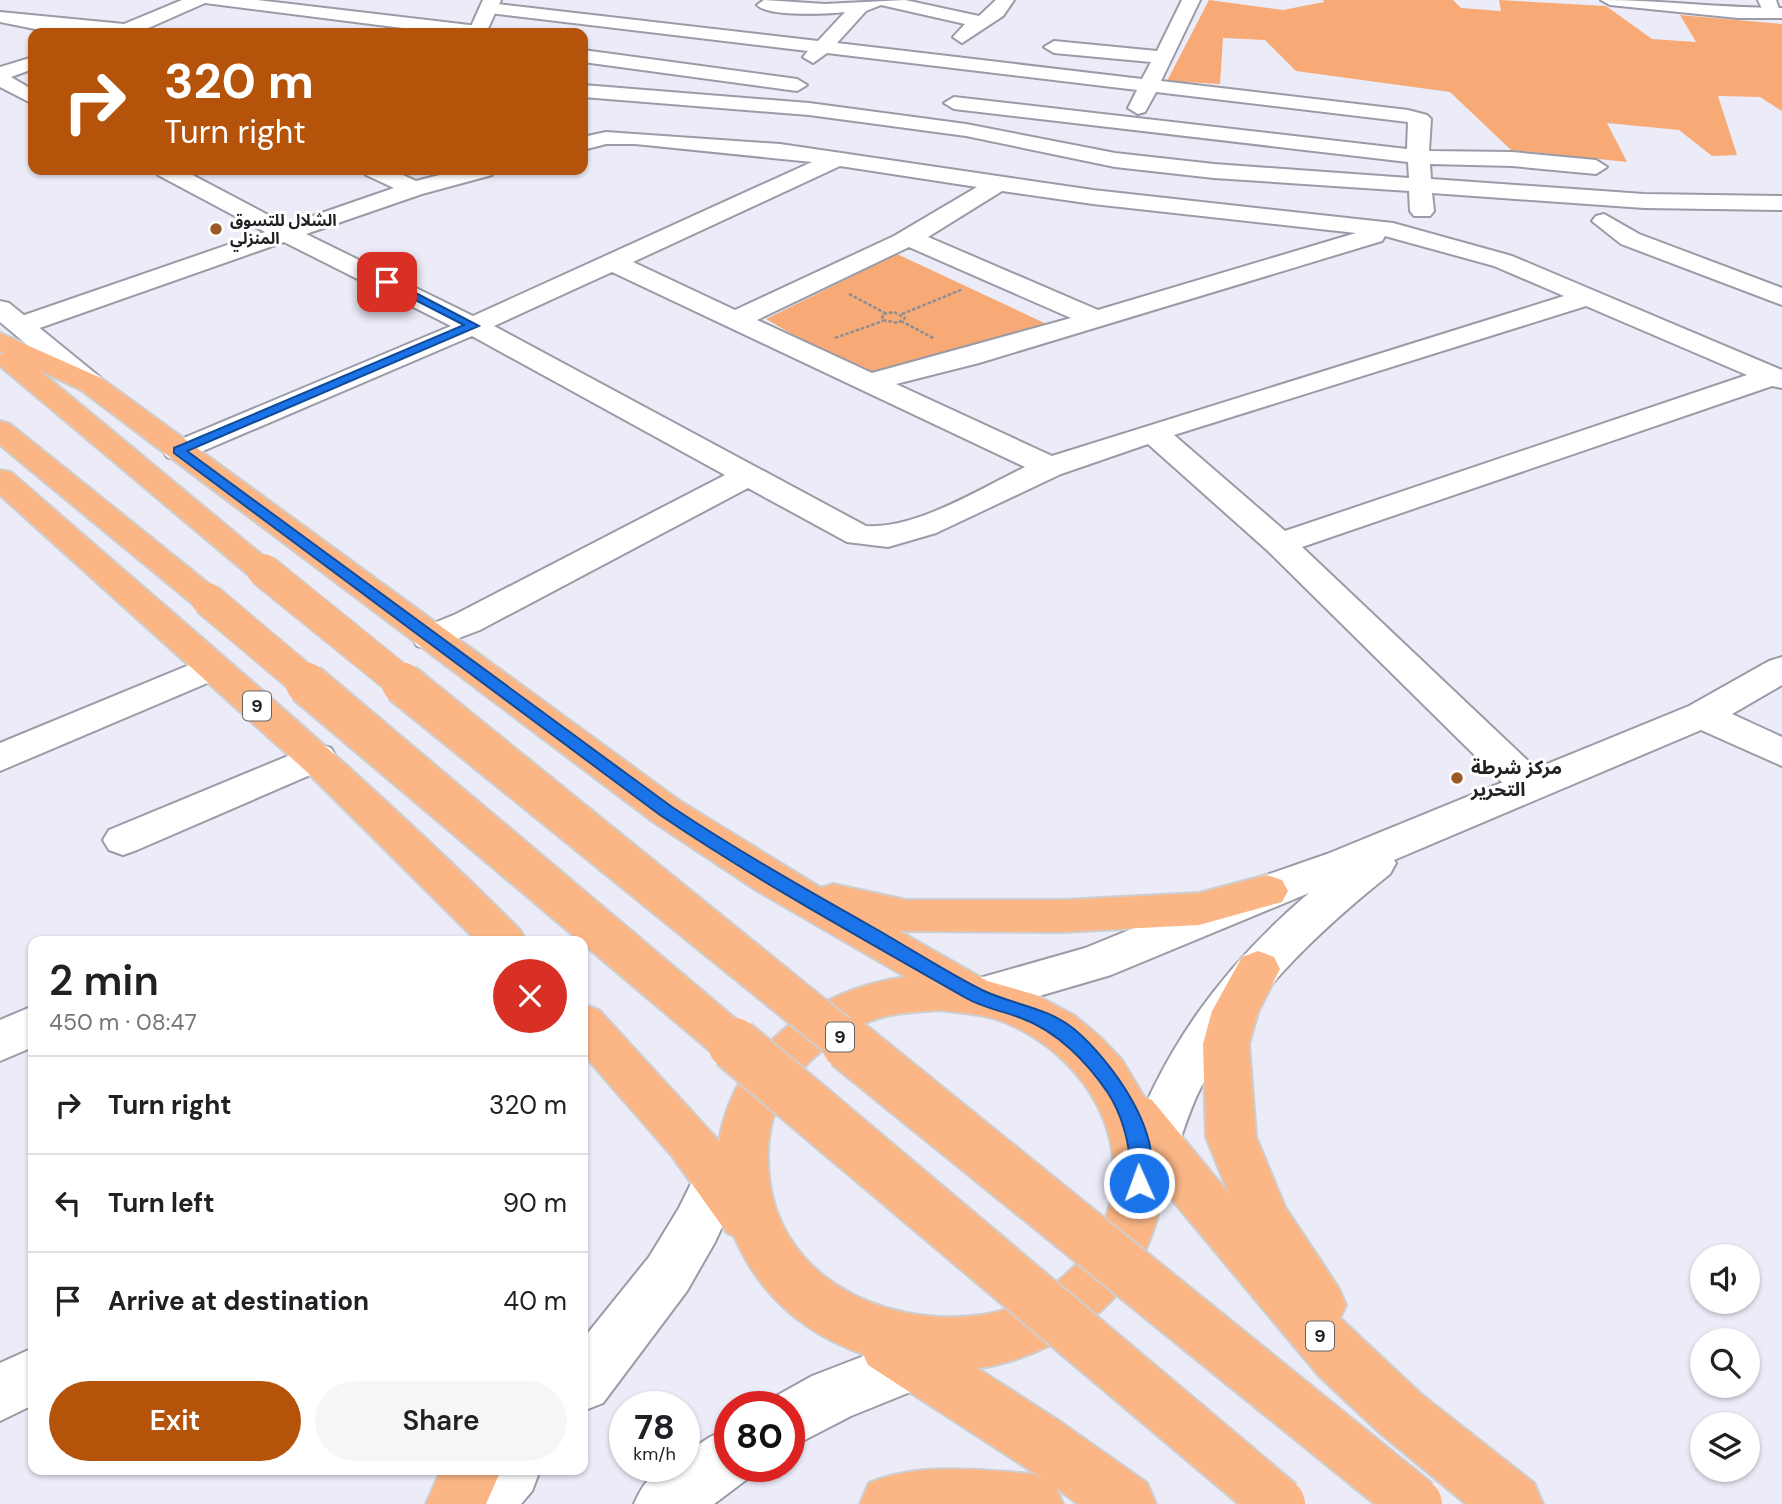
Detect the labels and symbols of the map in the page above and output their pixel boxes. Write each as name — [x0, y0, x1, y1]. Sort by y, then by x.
place label: الشلال للتسوق المنزلي — [230, 210, 337, 251]
marker: الشلال للتسوق المنزلي — [208, 221, 224, 237]
pin — [357, 252, 417, 312]
road number: 9 — [243, 692, 271, 720]
place label: مركز شرطة التحرير — [1470, 755, 1562, 802]
marker: مركز شرطة التحرير — [1449, 770, 1465, 786]
road number: 9 — [826, 1022, 854, 1052]
position arrow — [1102, 1146, 1176, 1220]
road number: 9 — [1306, 1322, 1334, 1350]
speed limit sign: 80 — [714, 1391, 805, 1482]

